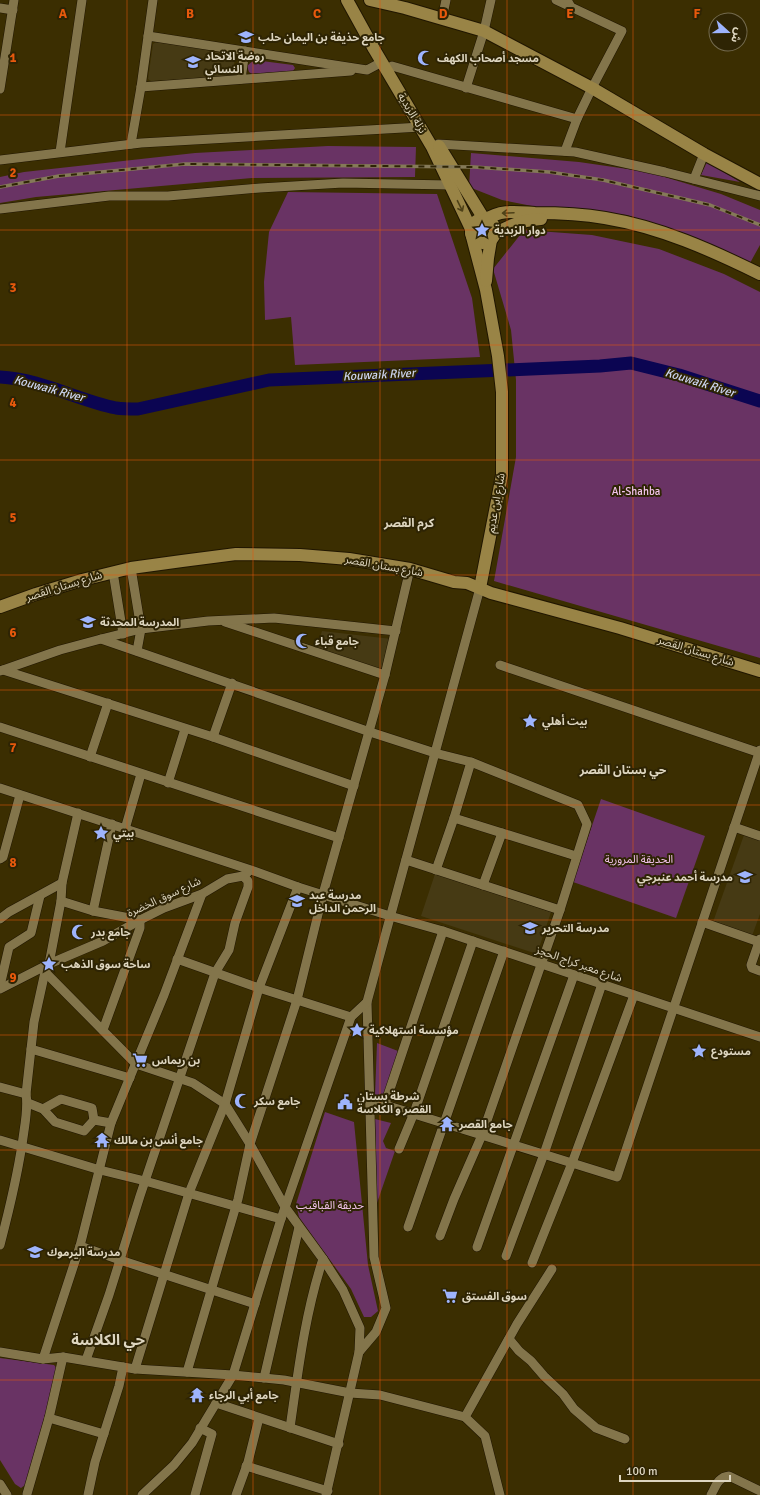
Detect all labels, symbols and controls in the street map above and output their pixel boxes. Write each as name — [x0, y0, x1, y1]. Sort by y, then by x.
text: A — [59, 6, 68, 22]
text: B — [186, 6, 194, 22]
text: C — [313, 6, 321, 22]
text: D — [439, 6, 448, 22]
text: E — [566, 6, 574, 22]
text: F — [694, 6, 701, 22]
north arrow — [708, 12, 748, 52]
text: ش — [728, 26, 746, 45]
school or university icon: جامع حذيفة بن اليمان حلب — [237, 28, 255, 46]
place label: جامع حذيفة بن اليمان حلب — [258, 31, 385, 46]
mosque icon: مسجد أصحاب الكهف — [416, 49, 434, 67]
text: 1 — [9, 50, 17, 66]
place label: روضة الاتحاد النسائي — [205, 50, 265, 78]
place label: مسجد أصحاب الكهف — [437, 51, 539, 65]
school or university icon: روضة الاتحاد النسائي — [184, 53, 202, 71]
street label: نزلة الزبدية — [395, 91, 429, 136]
text: 2 — [9, 165, 17, 181]
one-way arrow — [457, 200, 464, 212]
one-way arrow — [502, 209, 515, 216]
place icon: دوار الزبدية — [473, 221, 491, 239]
place label: دوار الزبدية — [494, 224, 546, 237]
text: 3 — [9, 280, 17, 296]
water label: Kouwaik River — [663, 365, 738, 401]
water label: Kouwaik River — [342, 366, 417, 384]
water label: Kouwaik River — [12, 372, 87, 406]
text: 4 — [9, 395, 17, 411]
street label: شارع ابن عديم — [484, 472, 510, 534]
park label: Al-Shahba — [612, 485, 661, 498]
text: 5 — [9, 510, 17, 526]
district label: كرم القصر — [383, 516, 435, 532]
street label: شارع بستان القصر — [343, 553, 424, 580]
street label: شارع بستان القصر — [23, 568, 104, 605]
school or university icon: المدرسة المحدثة — [79, 613, 97, 631]
place label: المدرسة المحدثة — [100, 616, 179, 629]
text: 6 — [9, 625, 17, 641]
mosque icon: جامع قباء — [294, 632, 312, 650]
street label: شارع بستان القصر — [655, 633, 736, 670]
place label: جامع قباء — [315, 635, 359, 650]
place icon: بيت أهلي — [521, 712, 539, 730]
place label: بيت أهلي — [542, 714, 588, 730]
text: 7 — [9, 740, 17, 756]
district label: حي بستان القصر — [579, 763, 667, 779]
place icon: بيتي — [92, 824, 110, 842]
place label: بيتي — [113, 827, 134, 842]
park label: الحديقة المرورية — [605, 853, 673, 866]
text: 8 — [9, 855, 17, 871]
school or university icon: مدرسة أحمد عنبرجي — [736, 868, 754, 886]
place label: مدرسة أحمد عنبرجي — [637, 870, 733, 886]
street label: شارع سوق الخضرة — [125, 874, 204, 921]
place label: مدرسة عبد الرحمن الداخل — [309, 889, 376, 915]
school or university icon: مدرسة عبد الرحمن الداخل — [288, 892, 306, 910]
school or university icon: مدرسة التحرير — [521, 919, 539, 937]
place label: مدرسة التحرير — [541, 922, 609, 935]
mosque icon: جامع بدر — [70, 923, 88, 941]
place label: جامع بدر — [90, 926, 131, 941]
street label: شارع معبر كراج الحجز — [533, 943, 624, 986]
place icon: ساحة سوق الذهب — [40, 955, 58, 973]
place label: ساحة سوق الذهب — [61, 958, 150, 971]
text: 9 — [9, 970, 17, 986]
place icon: مؤسسة استهلاكية — [348, 1021, 366, 1039]
place label: مؤسسة استهلاكية — [369, 1024, 459, 1037]
place icon: مستودع — [690, 1042, 708, 1060]
place label: مستودع — [711, 1045, 751, 1059]
supermarket icon: بن ريماس — [131, 1051, 149, 1069]
place label: بن ريماس — [152, 1054, 200, 1067]
place label: شرطة بستان القصر و الكلاسة — [357, 1090, 431, 1116]
mosque icon: جامع سكر — [233, 1092, 251, 1110]
public building icon: شرطة بستان القصر و الكلاسة — [336, 1093, 354, 1111]
place label: جامع سكر — [253, 1095, 301, 1110]
temple icon: جامع القصر — [438, 1115, 456, 1133]
place label: جامع القصر — [458, 1118, 513, 1133]
temple icon: جامع أنس بن مالك — [93, 1131, 111, 1149]
place label: جامع أنس بن مالك — [114, 1133, 203, 1149]
park label: حديقة القباقيب — [296, 1199, 364, 1212]
school or university icon: مدرسة اليرموك — [26, 1243, 44, 1261]
place label: مدرسة اليرموك — [47, 1246, 121, 1259]
supermarket icon: سوق الفستق — [441, 1287, 459, 1305]
place label: سوق الفستق — [462, 1290, 527, 1303]
district label: حي الكلاسة — [71, 1331, 145, 1351]
temple icon: جامع أبي الرجاء — [188, 1386, 206, 1404]
place label: جامع أبي الرجاء — [209, 1388, 279, 1404]
scale bar — [620, 1457, 730, 1483]
text: 100 m — [626, 1464, 658, 1479]

